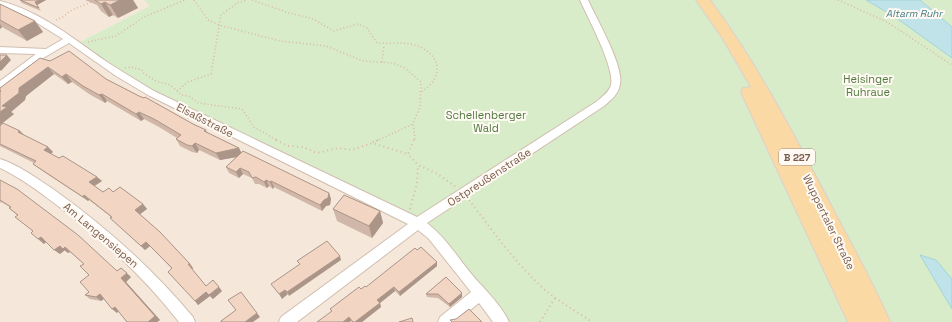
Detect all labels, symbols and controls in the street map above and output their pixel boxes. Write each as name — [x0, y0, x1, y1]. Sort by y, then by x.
water label: Altarm Ruhr — [886, 7, 943, 20]
park label: Heisinger Ruhraue — [843, 72, 893, 99]
street label: Elsaßstraße — [174, 100, 236, 140]
park label: Schellenberger Wald — [446, 108, 526, 135]
street label: Ostpreußenstraße — [445, 145, 533, 209]
road number: B 227 — [779, 149, 815, 165]
street label: Wuppertaler Straße — [800, 172, 858, 272]
street label: Am Langensiepen — [61, 199, 141, 271]

